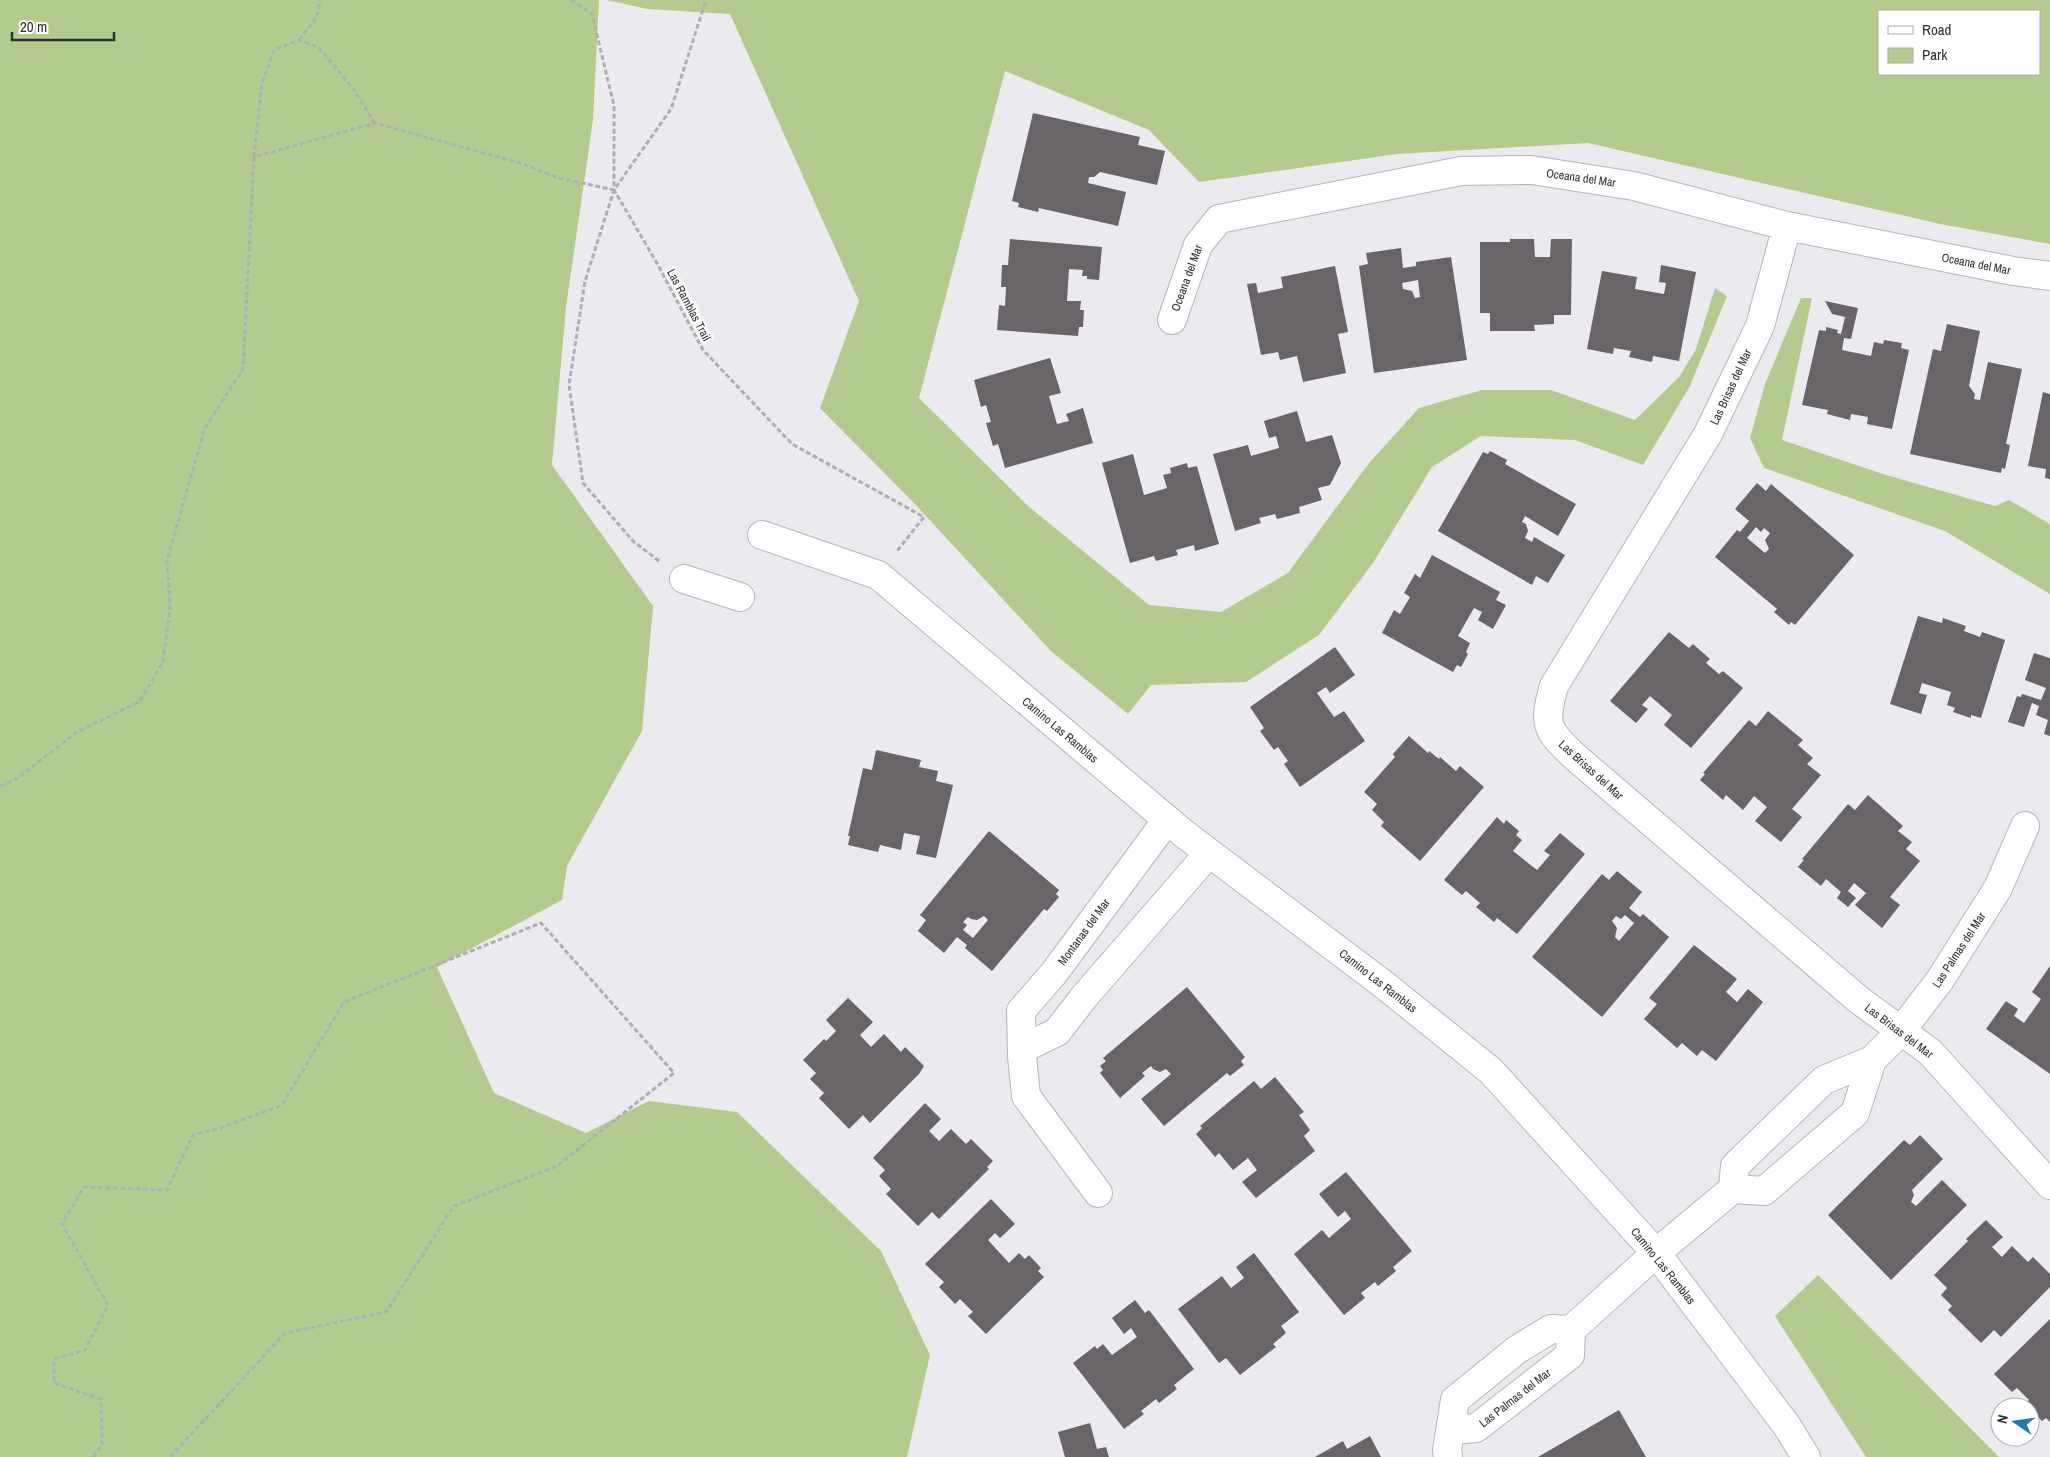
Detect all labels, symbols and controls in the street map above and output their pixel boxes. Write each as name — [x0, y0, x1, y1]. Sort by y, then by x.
scale bar — [12, 10, 115, 42]
legend — [1878, 10, 2040, 75]
text: 20 m — [20, 16, 47, 37]
text: Road — [1922, 19, 1951, 40]
text: Park — [1922, 44, 1948, 65]
street label: Oceana del Mar — [1545, 165, 1617, 191]
street label: Oceana del Mar — [1168, 242, 1207, 314]
street label: Oceana del Mar — [1940, 249, 2013, 279]
street label: Las Ramblas Trail — [663, 266, 715, 344]
street label: Las Brisas del Mar — [1706, 346, 1756, 428]
street label: Camino Las Ramblas — [1019, 693, 1101, 767]
street label: Las Brisas del Mar — [1555, 737, 1627, 804]
street label: Montanas del Mar — [1054, 895, 1114, 969]
street label: Las Palmas del Mar — [1929, 909, 1990, 991]
street label: Camino Las Ramblas — [1336, 946, 1420, 1016]
street label: Las Brisas del Mar — [1861, 1000, 1937, 1063]
street label: Camino Las Ramblas — [1627, 1224, 1699, 1308]
street label: Las Palmas del Mar — [1476, 1364, 1555, 1431]
north arrow — [1990, 1397, 2040, 1447]
text: N — [1993, 1413, 2012, 1425]

